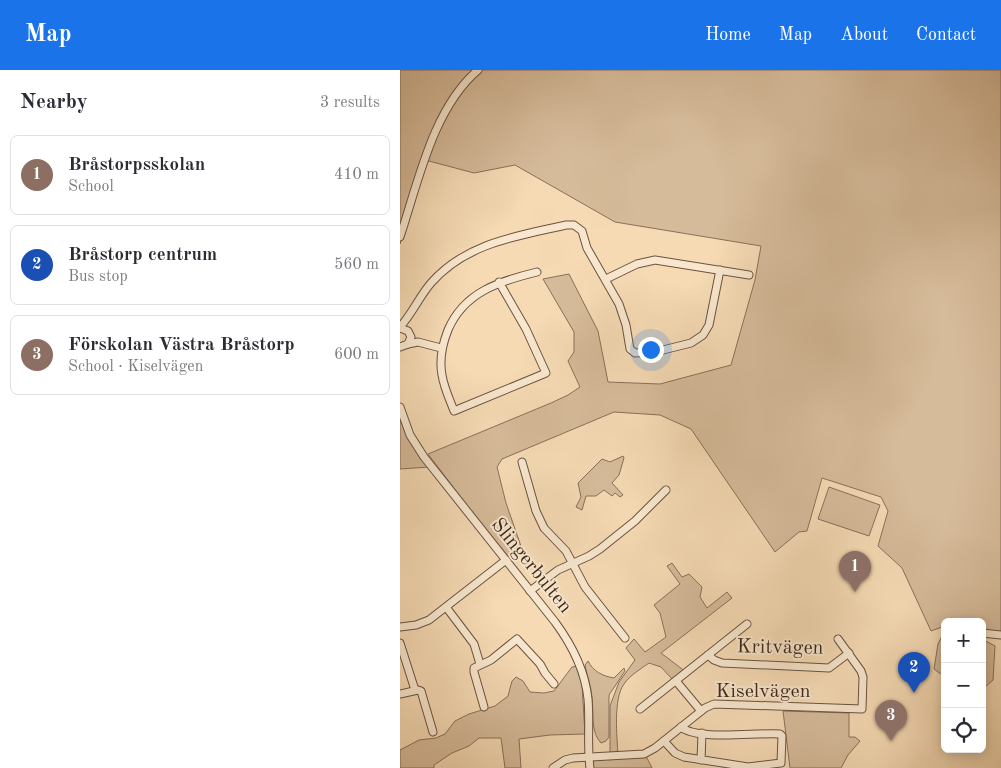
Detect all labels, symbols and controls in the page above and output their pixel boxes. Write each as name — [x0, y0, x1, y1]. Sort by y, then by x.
text: Map — [25, 23, 72, 47]
text: Home — [705, 26, 751, 44]
text: Map — [779, 26, 812, 44]
text: About — [840, 26, 888, 44]
text: Contact — [916, 26, 976, 44]
text: Nearby — [20, 92, 88, 113]
text: 3 results — [320, 95, 380, 111]
text: Bråstorpsskolan — [68, 156, 205, 175]
text: 1 — [32, 167, 42, 183]
text: 410 m — [334, 167, 379, 183]
text: School — [68, 179, 114, 195]
text: Bråstorp centrum — [68, 246, 217, 265]
text: 2 — [32, 257, 42, 273]
text: 560 m — [334, 257, 379, 273]
text: Bus stop — [68, 269, 128, 285]
text: Förskolan Västra Bråstorp — [68, 336, 295, 355]
your location — [638, 337, 664, 363]
text: 3 — [32, 347, 42, 363]
text: 600 m — [334, 347, 379, 363]
text: School · Kiselvägen — [68, 359, 203, 375]
street label: Slingerbulten — [487, 515, 575, 617]
pin: 1 — [839, 551, 871, 592]
map controls — [941, 618, 986, 753]
button: + — [941, 618, 986, 663]
street label: Kritvägen — [736, 637, 824, 659]
pin: 2 — [898, 652, 930, 693]
button: − — [941, 663, 986, 708]
street label: Kiselvägen — [715, 682, 811, 702]
pin: 3 — [875, 700, 907, 741]
button: locate — [941, 708, 986, 753]

